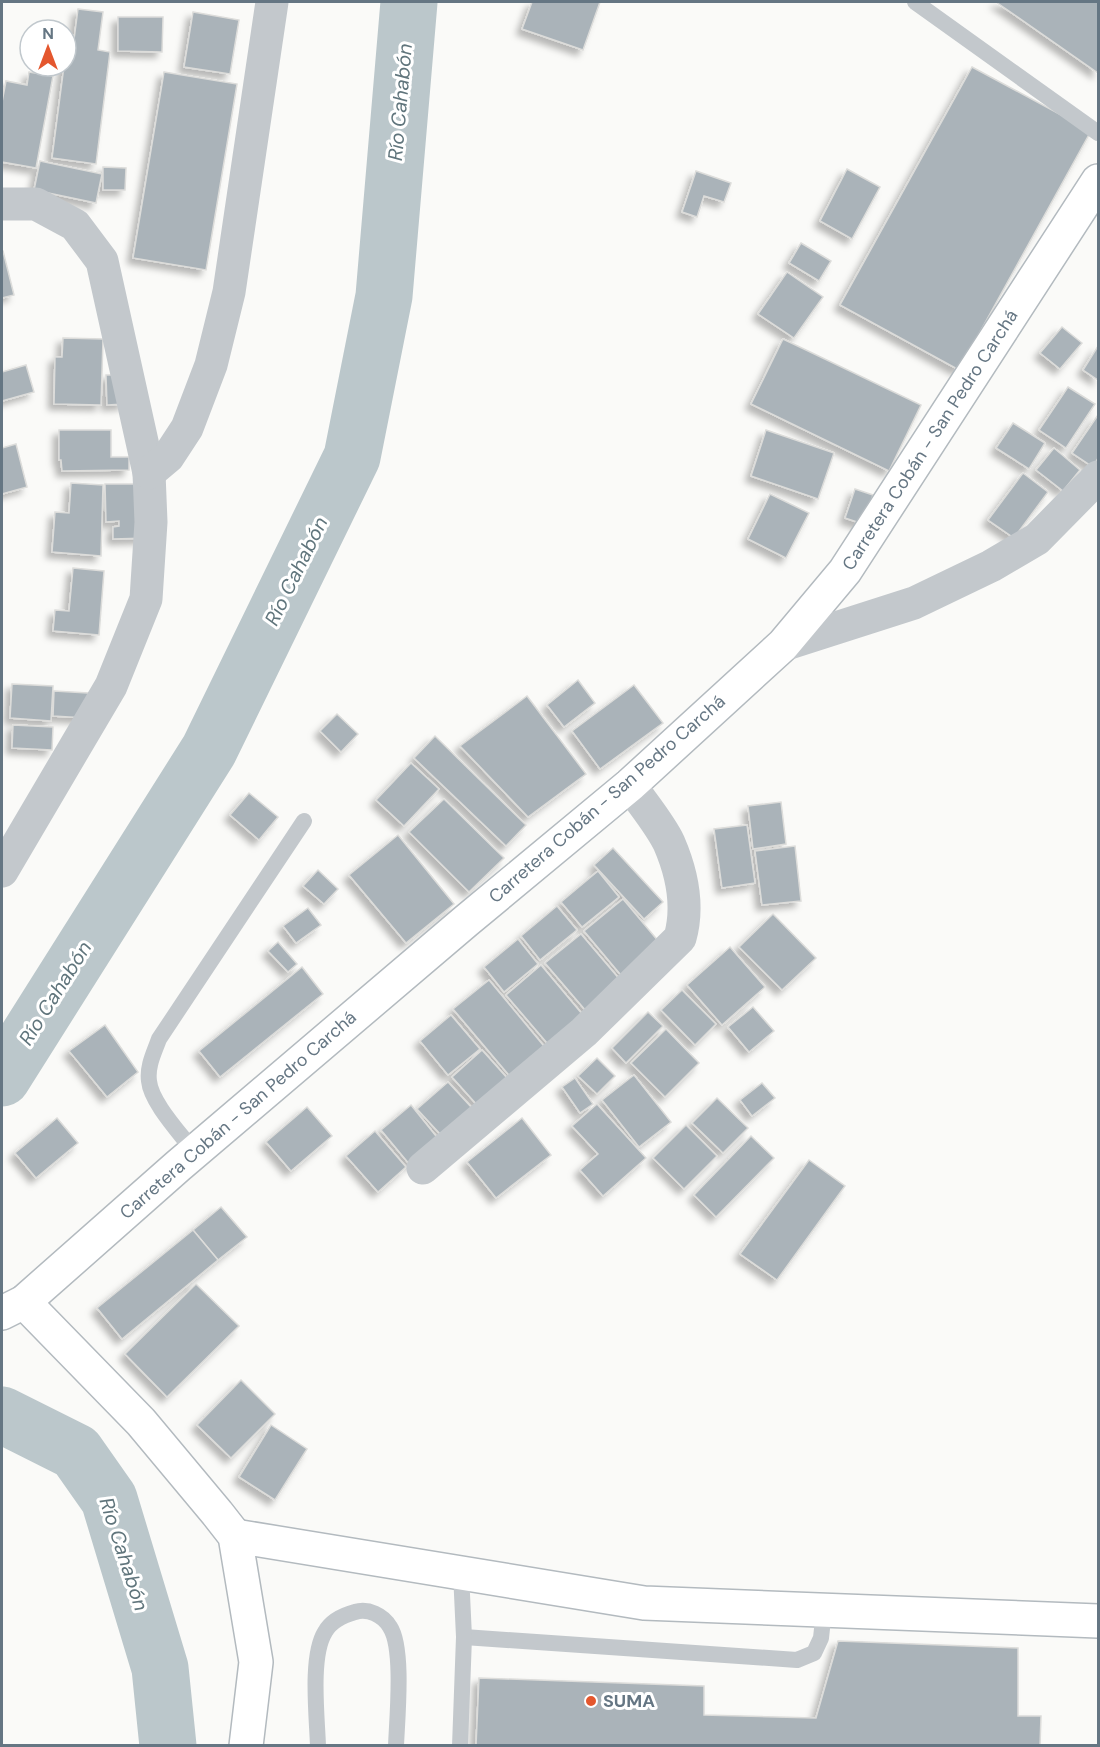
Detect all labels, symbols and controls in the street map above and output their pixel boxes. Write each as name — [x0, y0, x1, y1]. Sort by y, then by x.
north arrow — [18, 18, 78, 78]
text: N — [42, 23, 54, 44]
water label: Río Cahabón — [382, 42, 418, 162]
street label: Carretera Cobán - San Pedro Carchá — [837, 305, 1023, 575]
water label: Río Cahabón — [259, 512, 333, 630]
street label: Carretera Cobán - San Pedro Carchá — [484, 690, 730, 908]
water label: Río Cahabón — [13, 936, 97, 1050]
street label: Carretera Cobán - San Pedro Carchá — [115, 1006, 361, 1224]
water label: Río Cahabón — [93, 1494, 155, 1614]
place label: SUMA — [603, 1689, 655, 1713]
marker: SUMA — [584, 1694, 598, 1708]

